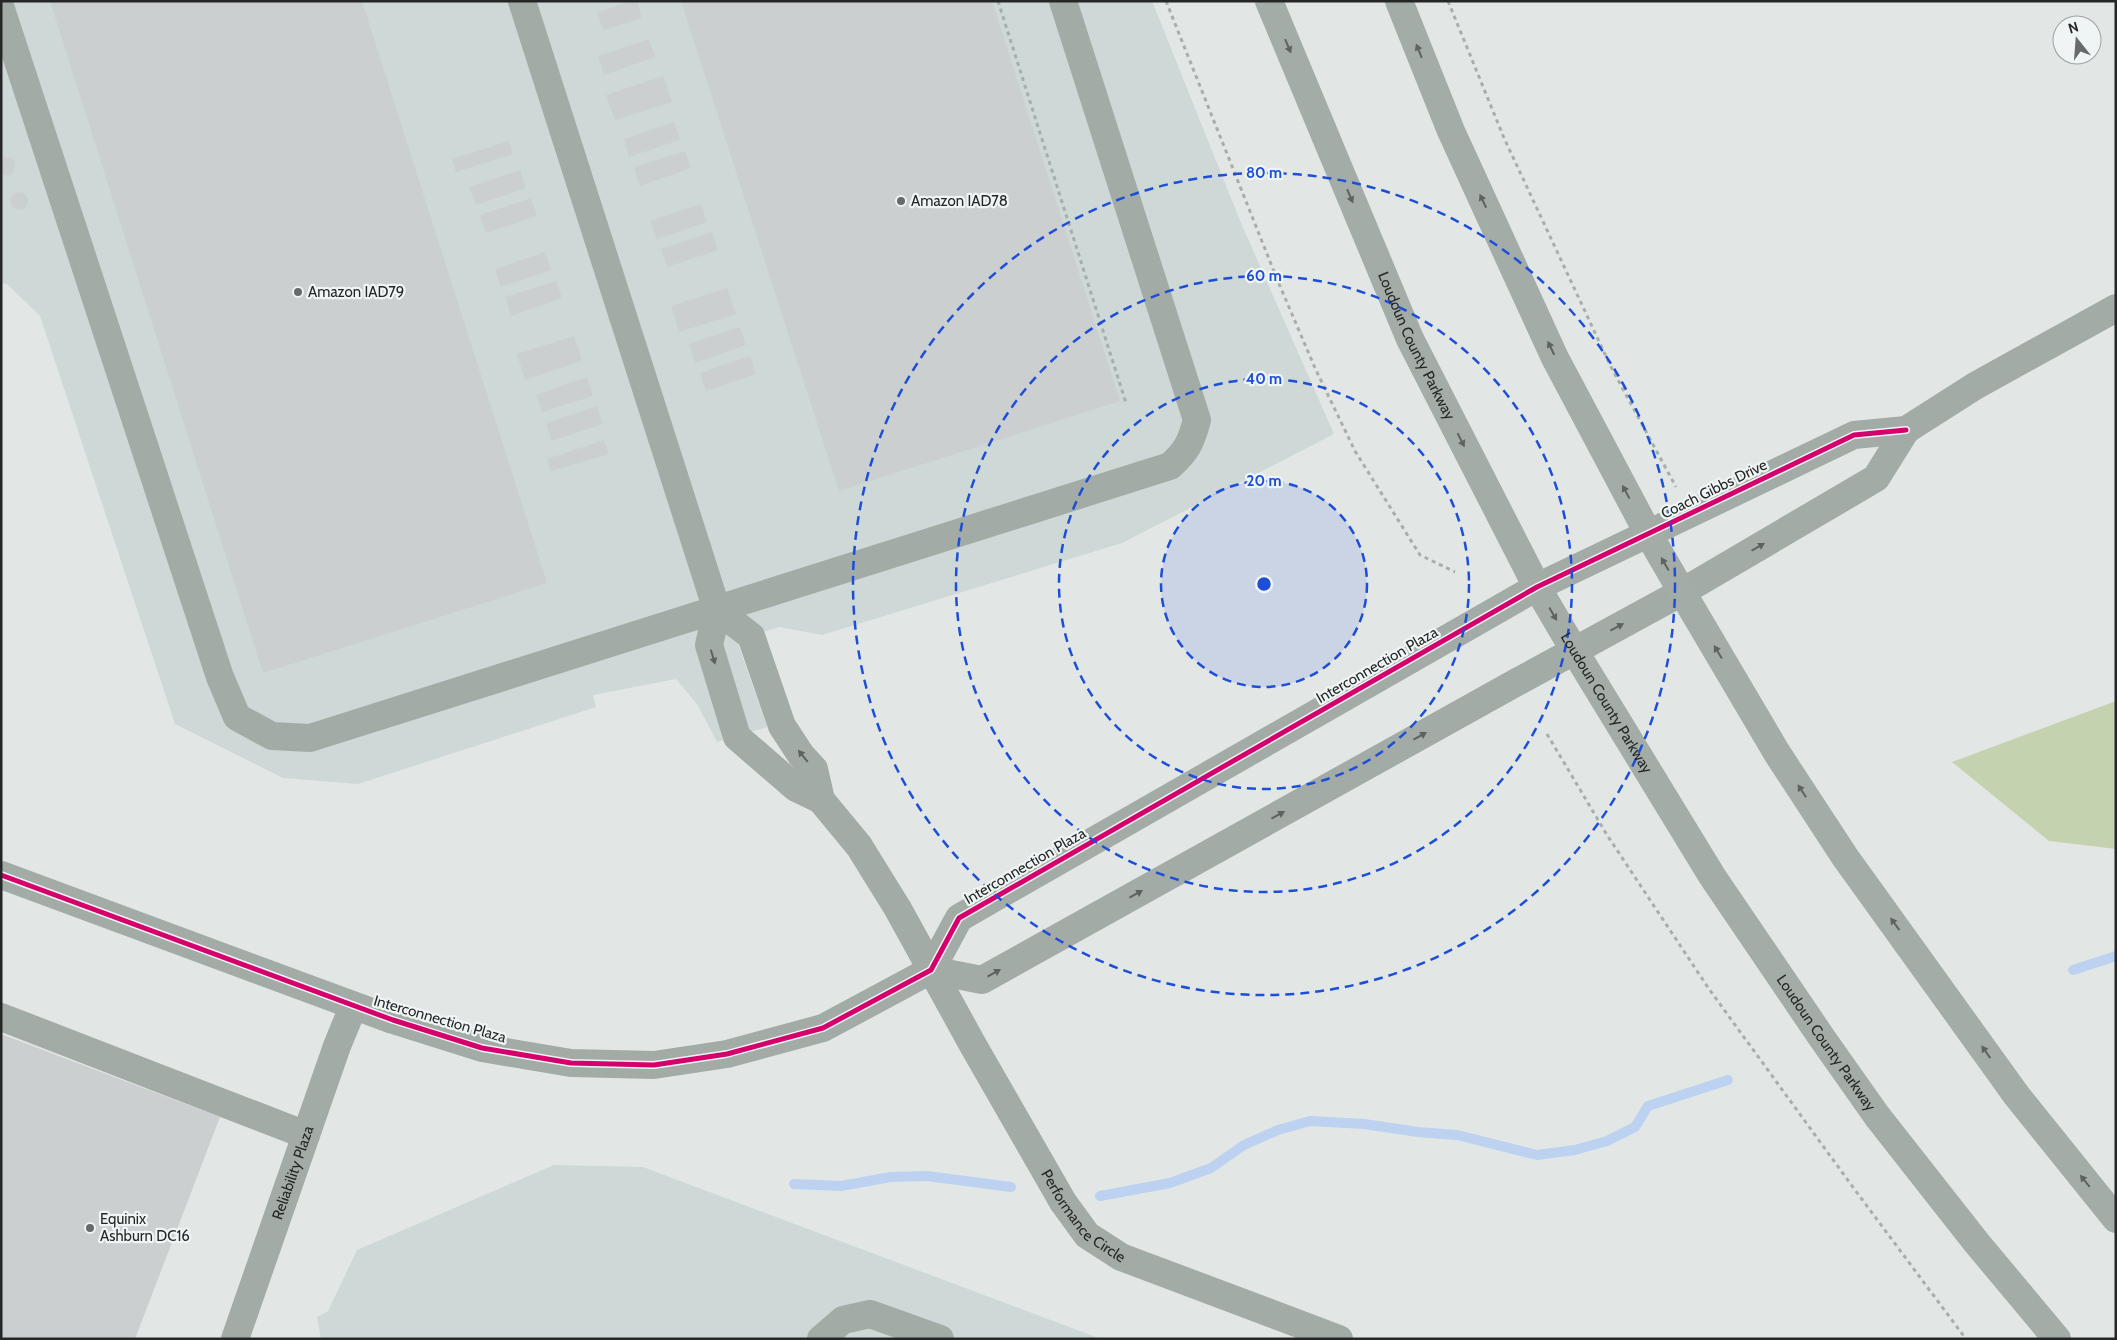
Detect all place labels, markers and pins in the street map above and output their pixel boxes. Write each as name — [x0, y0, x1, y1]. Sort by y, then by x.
place label: Amazon IAD78 — [911, 192, 1008, 210]
marker: Amazon IAD78 — [895, 195, 907, 207]
place label: Amazon IAD79 — [308, 283, 404, 301]
marker: Amazon IAD79 — [292, 286, 304, 298]
centre of rings — [1255, 575, 1273, 593]
place label: Equinix Ashburn DC16 — [100, 1210, 190, 1245]
marker: Equinix Ashburn DC16 — [84, 1222, 96, 1234]

